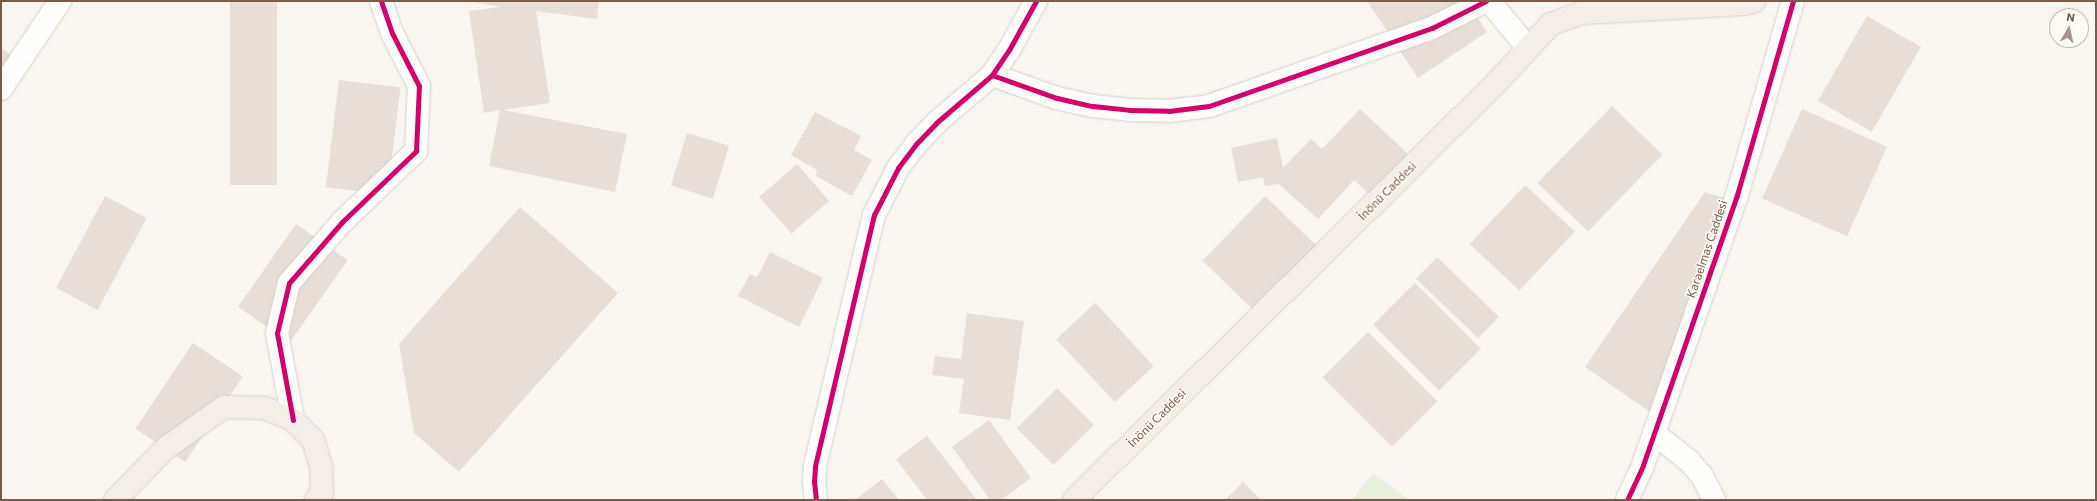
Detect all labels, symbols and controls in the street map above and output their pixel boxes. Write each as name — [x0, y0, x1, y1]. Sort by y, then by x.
north arrow — [2049, 8, 2089, 48]
text: N — [2066, 10, 2076, 24]
street label: İnönü Caddesi — [1355, 159, 1419, 223]
street label: Karaelmas Caddesi — [1684, 198, 1730, 300]
street label: İnönü Caddesi — [1125, 386, 1189, 450]

